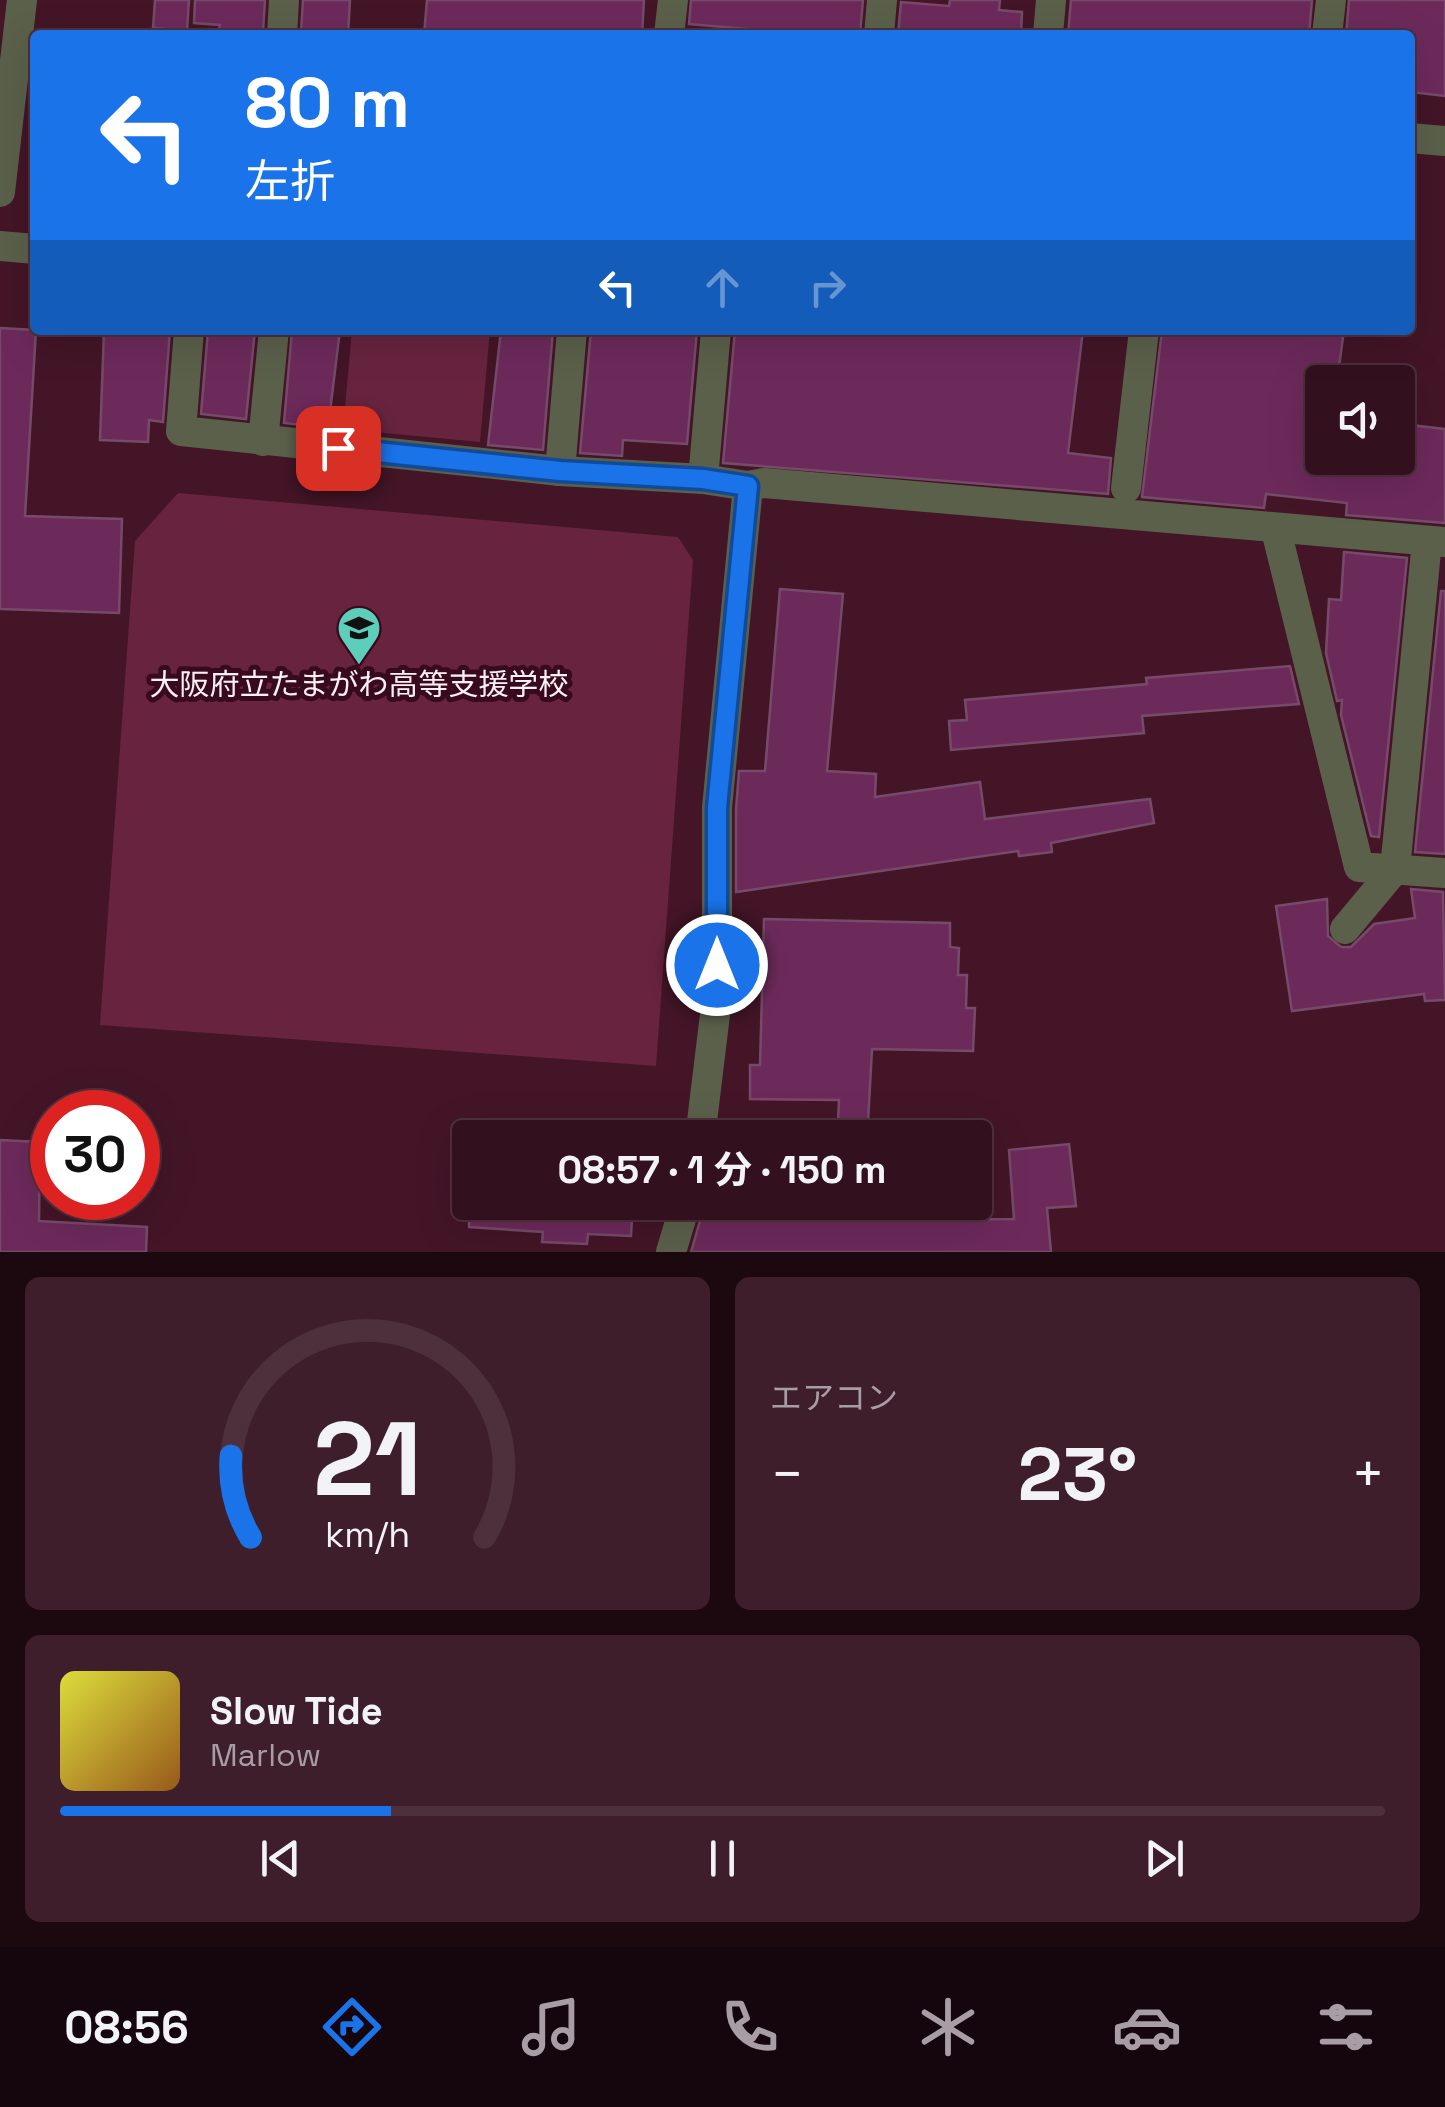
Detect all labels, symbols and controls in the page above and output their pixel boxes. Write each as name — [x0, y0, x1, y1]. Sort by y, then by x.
text: 80 m — [245, 58, 410, 147]
icon: left — [80, 70, 210, 200]
text: 左折 — [245, 153, 335, 210]
icon: left — [590, 260, 645, 315]
icon: ahead — [695, 260, 750, 315]
icon: right — [800, 260, 855, 315]
map controls — [1305, 365, 1415, 475]
button: sound — [1305, 365, 1415, 475]
pin — [296, 406, 381, 491]
icon: arrive — [311, 421, 366, 476]
school or university icon: 大阪府立たまがわ高等支援学校 — [336, 605, 382, 666]
place label: 大阪府立たまがわ高等支援学校 — [149, 665, 569, 704]
position arrow — [665, 913, 769, 1017]
speed limit sign: 30 — [30, 1090, 160, 1220]
text: 08:57 · 1 分 · 150 m — [558, 1146, 886, 1194]
text: エアコン — [770, 1378, 898, 1418]
text: 21 — [313, 1393, 422, 1525]
text: 23° — [1018, 1426, 1137, 1522]
text: − — [770, 1439, 804, 1509]
text: + — [1351, 1439, 1385, 1509]
text: km/h — [325, 1512, 410, 1557]
text: Slow Tide — [210, 1687, 383, 1735]
text: Marlow — [210, 1735, 321, 1775]
icon: previous — [253, 1831, 308, 1886]
icon: pause — [695, 1831, 750, 1886]
icon: next — [1137, 1831, 1192, 1886]
icon: directions — [317, 1992, 387, 2062]
icon: music — [516, 1992, 586, 2062]
icon: phone — [715, 1992, 785, 2062]
icon: climate — [913, 1992, 983, 2062]
icon: car — [1112, 1992, 1182, 2062]
icon: filters — [1311, 1992, 1381, 2062]
text: 08:56 — [64, 1999, 189, 2056]

